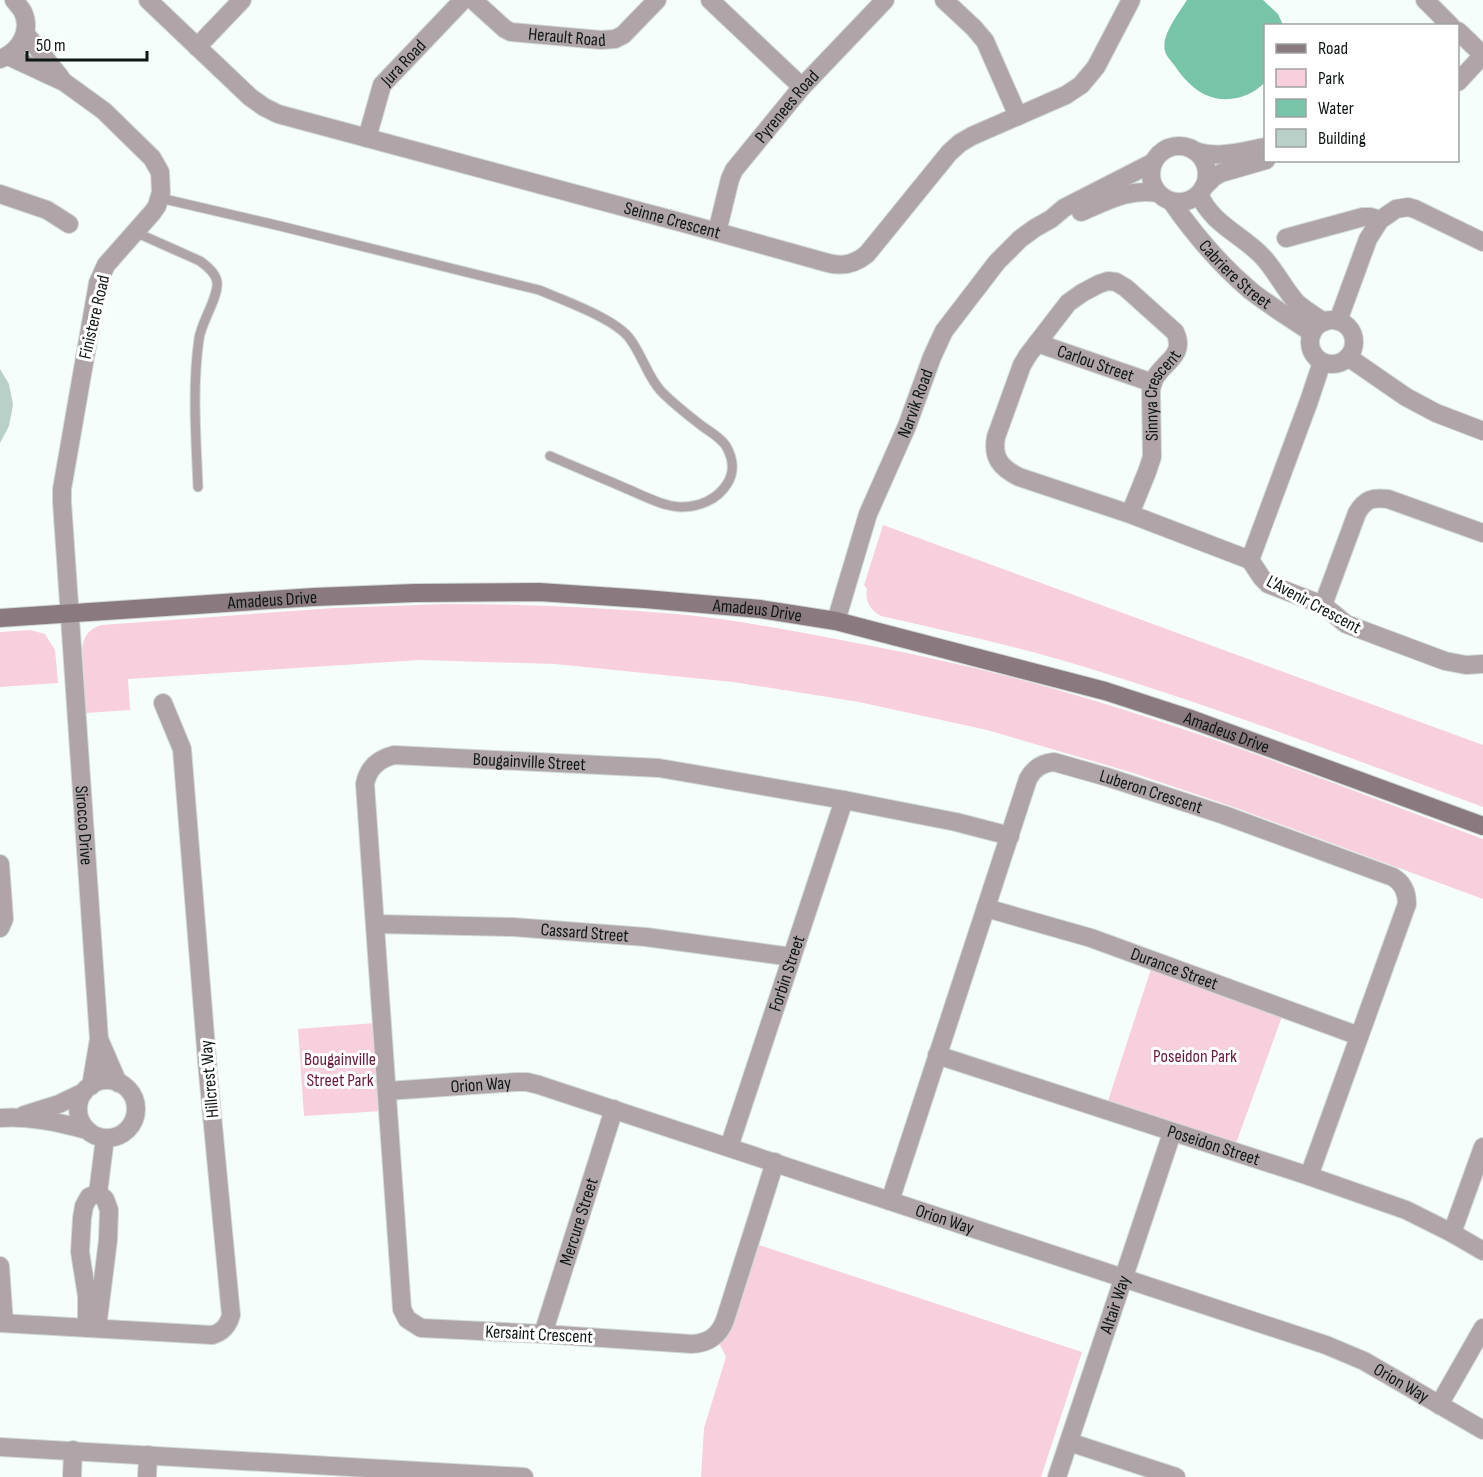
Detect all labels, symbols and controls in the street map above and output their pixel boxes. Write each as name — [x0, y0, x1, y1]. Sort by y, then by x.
scale bar — [27, 24, 147, 62]
street label: Herault Road — [527, 24, 606, 51]
legend — [1264, 24, 1459, 162]
text: 50 m — [36, 35, 66, 56]
street label: Jura Road — [376, 35, 431, 91]
text: Road — [1318, 38, 1348, 59]
street label: Pyrenees Road — [751, 66, 823, 147]
text: Park — [1318, 68, 1344, 89]
text: Water — [1318, 98, 1354, 119]
text: Building — [1318, 128, 1366, 149]
street label: Seinne Crescent — [622, 198, 723, 244]
street label: Cabriere Street — [1194, 236, 1276, 314]
street label: Finistere Road — [75, 273, 114, 361]
street label: Carlou Street — [1054, 341, 1137, 387]
street label: Sinnya Crescent — [1141, 346, 1186, 441]
street label: Narvik Road — [893, 366, 938, 441]
street label: L'Avenir Crescent — [1263, 571, 1365, 638]
street label: Amadeus Drive — [226, 587, 318, 614]
street label: Amadeus Drive — [711, 595, 803, 626]
street label: Amadeus Drive — [1180, 707, 1272, 758]
street label: Bougainville Street — [472, 749, 587, 775]
street label: Luberon Crescent — [1097, 765, 1206, 818]
street label: Sirocco Drive — [71, 785, 97, 866]
street label: Cassard Street — [540, 919, 630, 947]
street label: Forbin Street — [765, 932, 810, 1014]
street label: Durance Street — [1128, 943, 1221, 995]
street label: Hillcrest Way — [196, 1039, 223, 1119]
park label: Poseidon Park — [1153, 1046, 1237, 1067]
park label: Bougainville Street Park — [304, 1049, 376, 1091]
street label: Orion Way — [450, 1072, 512, 1098]
street label: Poseidon Street — [1165, 1121, 1263, 1170]
street label: Mercure Street — [555, 1175, 603, 1268]
street label: Orion Way — [913, 1200, 977, 1239]
street label: Altair Way — [1095, 1273, 1135, 1337]
street label: Kersaint Crescent — [485, 1321, 594, 1348]
street label: Orion Way — [1370, 1359, 1433, 1407]

